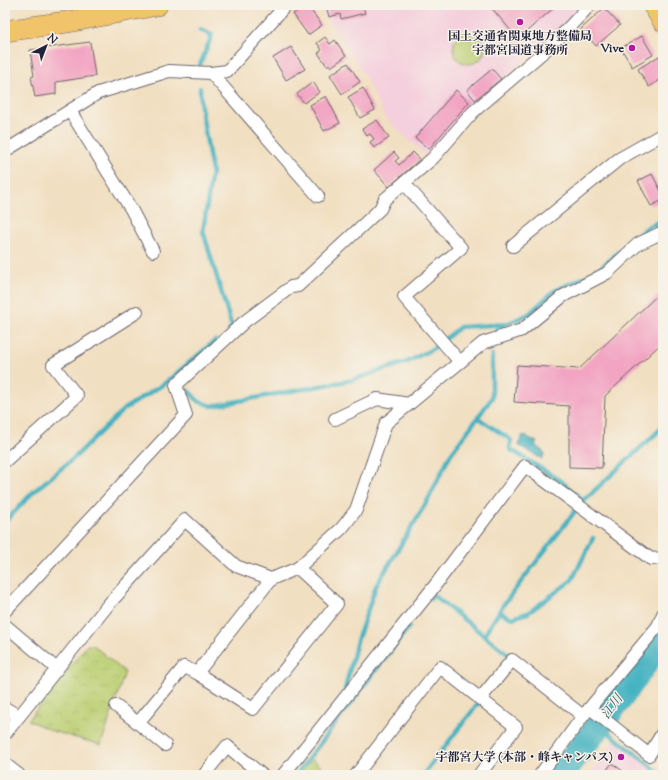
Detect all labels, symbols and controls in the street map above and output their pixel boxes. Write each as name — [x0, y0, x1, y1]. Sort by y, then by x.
marker: 国土交通省関東地方整備局 宇都宮国道事務所 — [515, 17, 525, 27]
north arrow — [26, 26, 66, 66]
place label: 国土交通省関東地方整備局 宇都宮国道事務所 — [448, 28, 592, 60]
text: N — [43, 30, 61, 48]
place label: Vive — [599, 40, 624, 58]
marker: Vive — [627, 43, 637, 53]
water label: 江川 — [598, 690, 629, 723]
place label: 宇都宮大学 (本部・峰キャンパス) — [435, 749, 613, 767]
marker: 宇都宮大学 (本部・峰キャンパス) — [616, 752, 626, 762]

